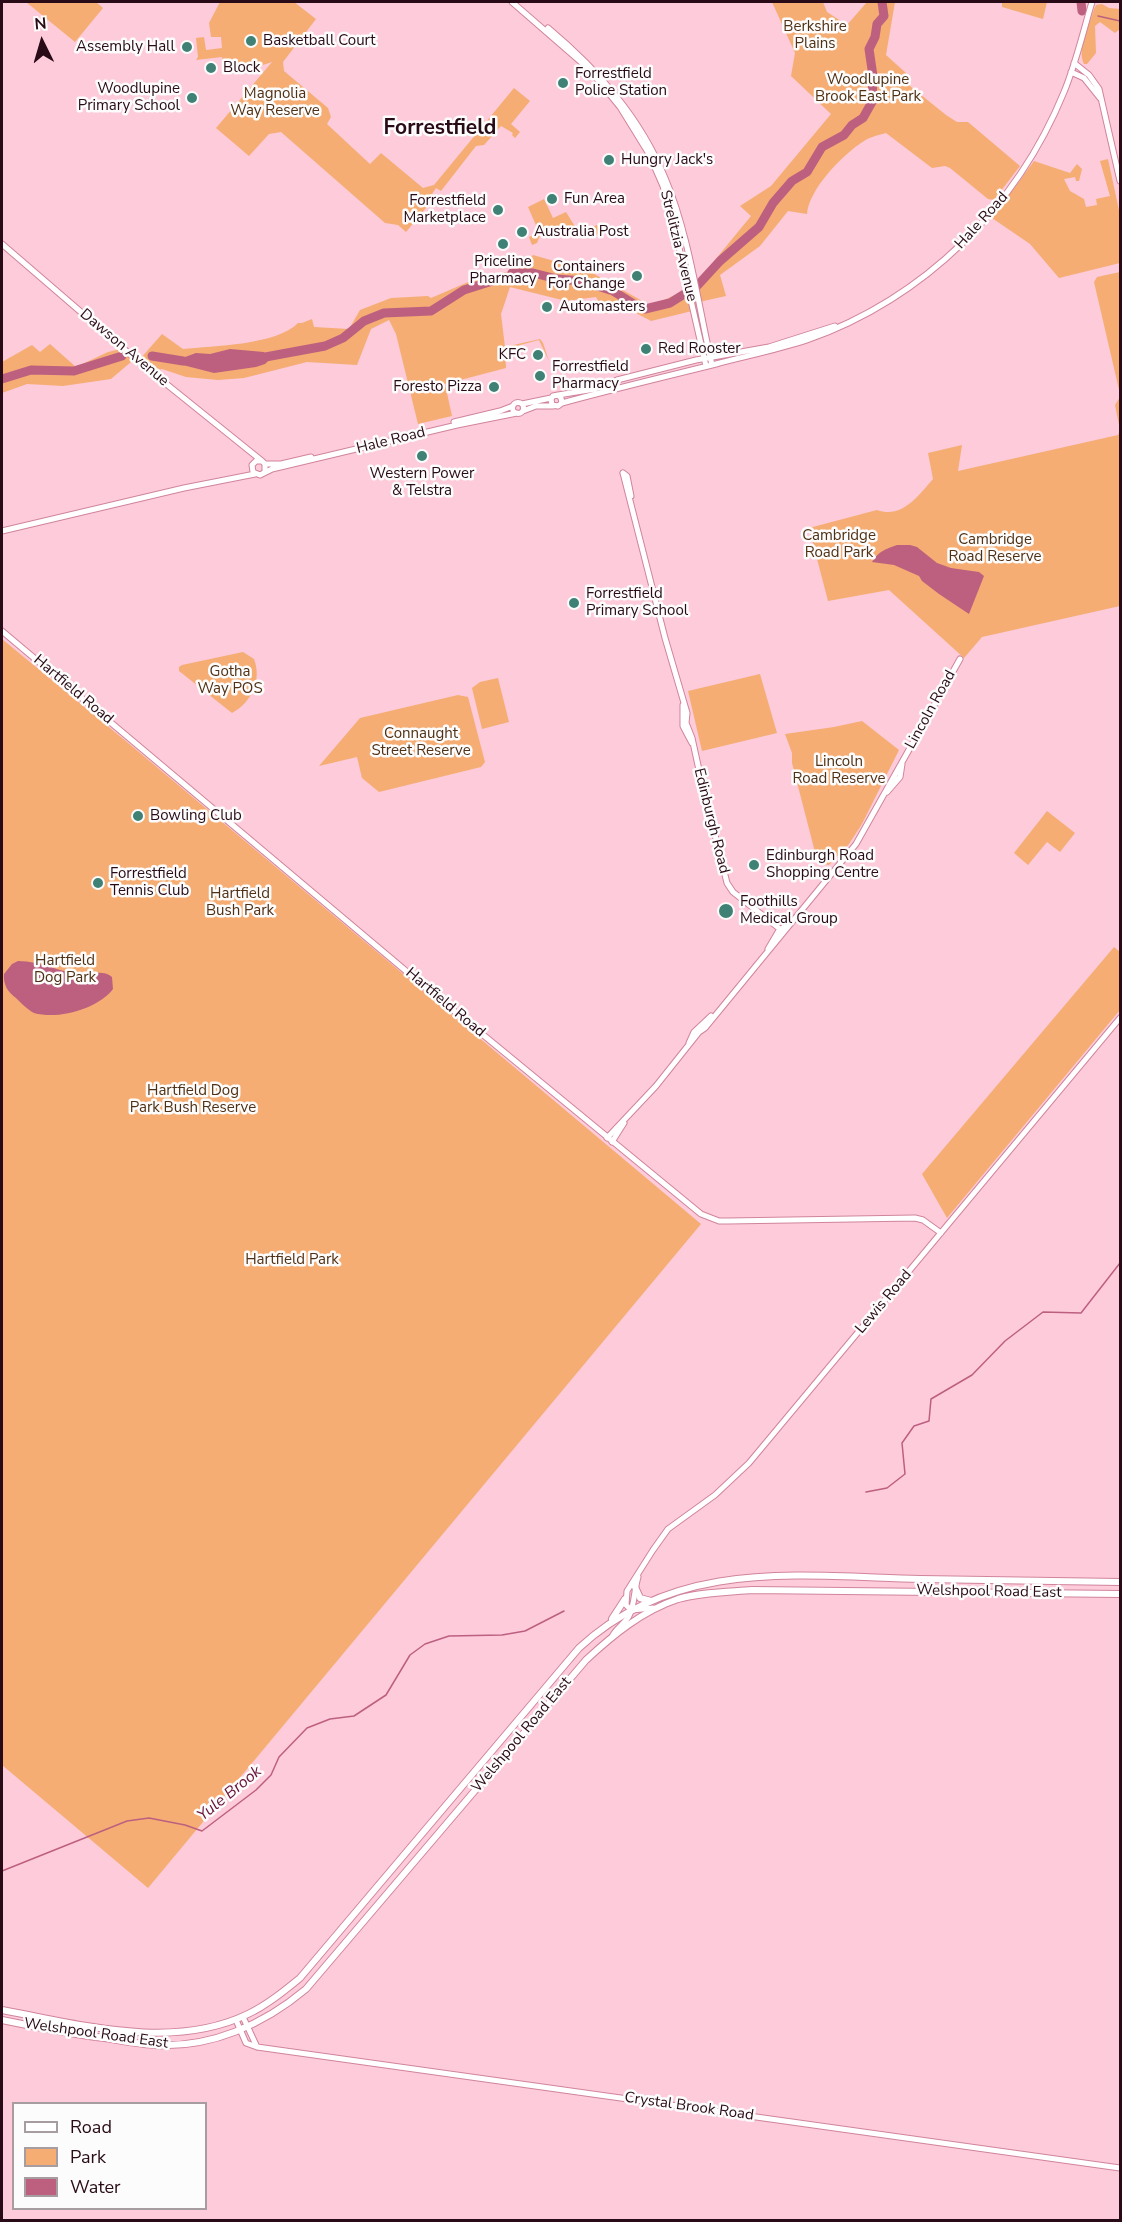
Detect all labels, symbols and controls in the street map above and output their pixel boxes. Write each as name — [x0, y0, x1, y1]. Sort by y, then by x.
north arrow — [12, 12, 72, 72]
text: N — [34, 13, 47, 36]
park label: Berkshire Plains — [783, 18, 847, 53]
place label: Basketball Court — [263, 32, 376, 50]
marker: Basketball Court — [244, 34, 258, 48]
place label: Assembly Hall — [76, 38, 175, 56]
marker: Assembly Hall — [180, 40, 194, 54]
place label: Block — [223, 59, 260, 77]
marker: Block — [204, 61, 218, 75]
place label: Forrestfield Police Station — [575, 65, 667, 100]
park label: Woodlupine Brook East Park — [815, 71, 921, 106]
marker: Forrestfield Police Station — [556, 76, 570, 90]
place label: Woodlupine Primary School — [78, 80, 180, 115]
park label: Magnolia Way Reserve — [230, 85, 320, 120]
marker: Woodlupine Primary School — [185, 91, 199, 105]
district label: Forrestfield — [384, 116, 496, 142]
place label: Hungry Jack's — [621, 151, 713, 169]
marker: Hungry Jack's — [602, 153, 616, 167]
street label: Strelitzia Avenue — [655, 188, 701, 304]
street label: Hale Road — [952, 189, 1012, 253]
place label: Fun Area — [564, 190, 625, 208]
place label: Forrestfield Marketplace — [403, 192, 486, 227]
marker: Fun Area — [545, 192, 559, 206]
marker: Forrestfield Marketplace — [491, 203, 505, 217]
place label: Australia Post — [534, 223, 629, 241]
marker: Australia Post — [515, 225, 529, 239]
marker: Priceline Pharmacy — [496, 237, 510, 251]
place label: Priceline Pharmacy — [470, 253, 536, 288]
place label: Containers For Change — [548, 258, 625, 293]
marker: Containers For Change — [630, 269, 644, 283]
place label: Automasters — [559, 298, 645, 316]
marker: Automasters — [540, 300, 554, 314]
street label: Dawson Avenue — [76, 306, 172, 390]
place label: Red Rooster — [658, 340, 741, 358]
marker: Red Rooster — [639, 342, 653, 356]
place label: KFC — [499, 346, 526, 364]
marker: KFC — [531, 348, 545, 362]
place label: Forrestfield Pharmacy — [552, 358, 629, 393]
marker: Forrestfield Pharmacy — [533, 369, 547, 383]
place label: Foresto Pizza — [393, 378, 482, 396]
marker: Foresto Pizza — [487, 380, 501, 394]
street label: Hale Road — [355, 424, 427, 458]
marker: Western Power & Telstra — [415, 449, 429, 463]
place label: Western Power & Telstra — [370, 465, 474, 500]
park label: Cambridge Road Park — [802, 527, 876, 562]
park label: Cambridge Road Reserve — [948, 531, 1042, 566]
place label: Forrestfield Primary School — [586, 585, 688, 620]
marker: Forrestfield Primary School — [567, 596, 581, 610]
street label: Hartfield Road — [29, 651, 117, 729]
park label: Gotha Way POS — [197, 663, 263, 698]
street label: Lincoln Road — [902, 668, 960, 752]
park label: Connaught Street Reserve — [371, 725, 471, 760]
park label: Lincoln Road Reserve — [792, 753, 886, 788]
street label: Edinburgh Road — [689, 766, 733, 876]
place label: Bowling Club — [150, 807, 242, 825]
marker: Bowling Club — [131, 809, 145, 823]
place label: Edinburgh Road Shopping Centre — [766, 847, 879, 882]
marker: Edinburgh Road Shopping Centre — [747, 858, 761, 872]
place label: Forrestfield Tennis Club — [110, 865, 189, 900]
marker: Forrestfield Tennis Club — [91, 876, 105, 890]
park label: Hartfield Bush Park — [206, 885, 274, 920]
place label: Foothills Medical Group — [740, 893, 838, 928]
marker: Foothills Medical Group — [717, 902, 735, 920]
park label: Hartfield Dog Park — [34, 952, 96, 987]
street label: Hartfield Road — [401, 964, 489, 1042]
park label: Hartfield Dog Park Bush Reserve — [130, 1082, 256, 1117]
park label: Hartfield Park — [245, 1251, 339, 1269]
street label: Lewis Road — [852, 1266, 916, 1338]
street label: Welshpool Road East — [916, 1582, 1062, 1602]
street label: Welshpool Road East — [468, 1674, 576, 1796]
water label: Yule Brook — [194, 1762, 266, 1826]
street label: Welshpool Road East — [23, 2015, 169, 2053]
street label: Crystal Brook Road — [623, 2089, 755, 2125]
legend — [12, 2102, 207, 2210]
text: Road — [70, 2115, 112, 2139]
text: Park — [70, 2145, 106, 2169]
text: Water — [70, 2175, 121, 2199]

